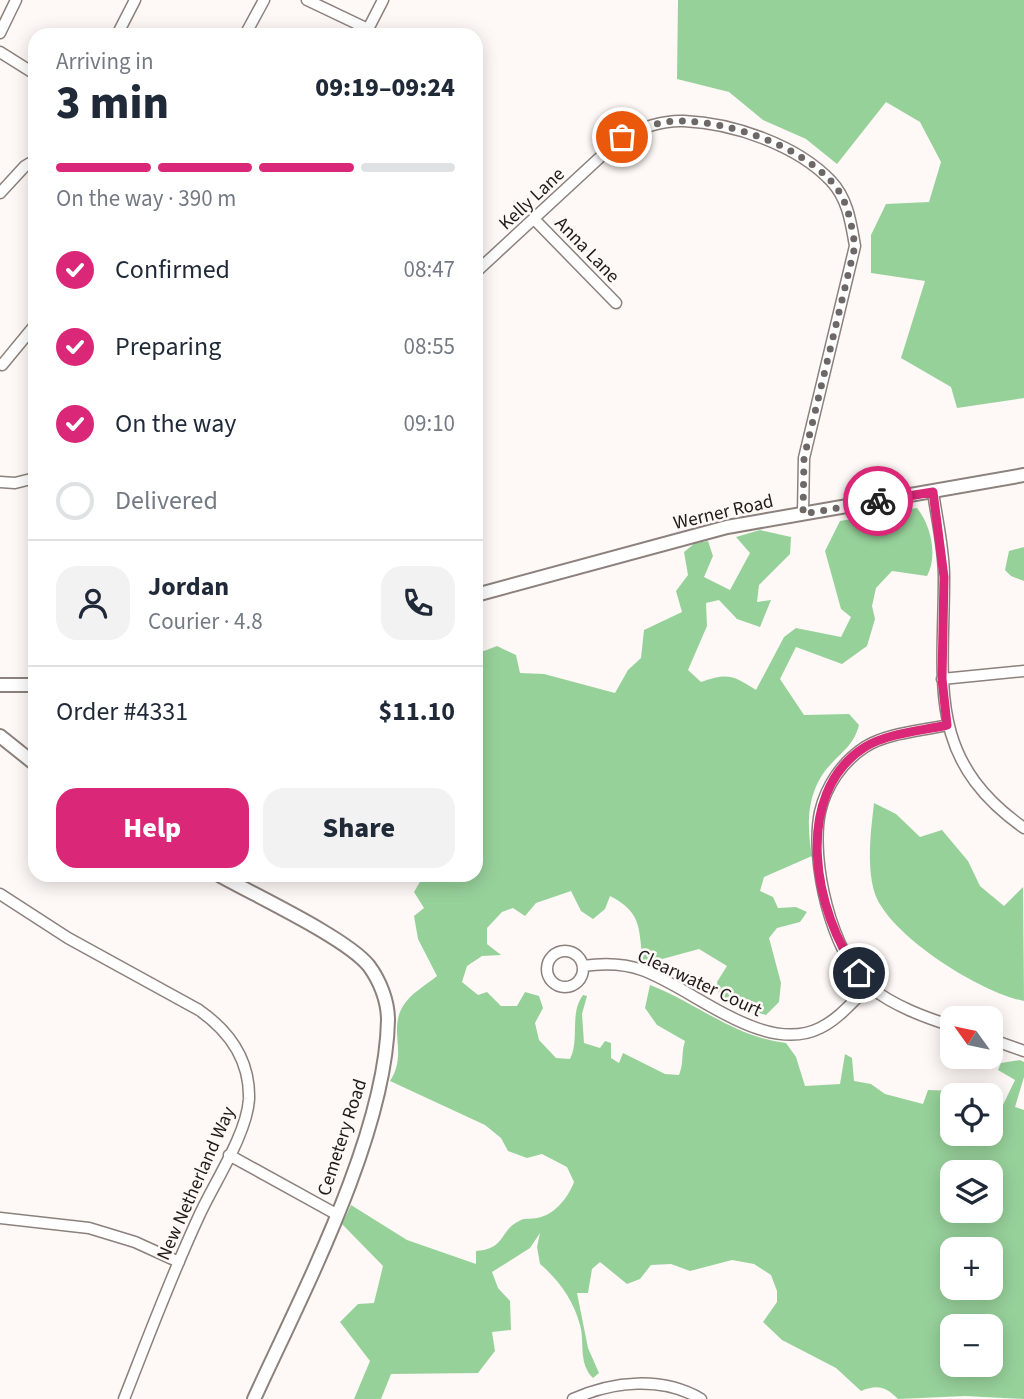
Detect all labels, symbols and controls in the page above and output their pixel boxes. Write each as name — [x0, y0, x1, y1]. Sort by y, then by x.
text: Arriving in — [56, 45, 154, 78]
text: 09:19–09:24 — [315, 69, 455, 106]
text: 3 min — [56, 71, 169, 136]
pin — [592, 107, 652, 167]
icon: bag — [603, 118, 641, 156]
street label: Kelly Lane — [493, 162, 571, 237]
text: On the way · 390 m — [56, 182, 236, 215]
street label: Anna Lane — [548, 211, 625, 289]
icon: check — [56, 251, 94, 289]
text: Confirmed — [115, 251, 230, 288]
text: 08:47 — [404, 253, 455, 286]
icon: check — [56, 328, 94, 366]
text: Preparing — [115, 328, 221, 365]
text: 08:55 — [404, 330, 455, 363]
icon: check — [56, 405, 94, 443]
text: On the way — [115, 405, 236, 442]
text: 09:10 — [404, 407, 455, 440]
courier — [843, 466, 913, 536]
text: Delivered — [115, 482, 218, 519]
icon: bike — [859, 482, 897, 520]
street label: Werner Road — [671, 488, 776, 537]
button: person — [56, 566, 130, 640]
button: phone — [381, 566, 455, 640]
text: Jordan — [148, 568, 229, 605]
text: Courier · 4.8 — [148, 605, 263, 638]
text: Order #4331 — [56, 693, 188, 730]
text: $11.10 — [379, 693, 455, 730]
button: Help — [56, 788, 249, 868]
button: Share — [263, 788, 455, 868]
street label: Clearwater Court — [633, 943, 767, 1024]
pin — [829, 943, 889, 1003]
icon: home — [840, 954, 878, 992]
north arrow — [940, 1006, 1003, 1069]
map controls — [940, 1006, 1003, 1377]
street label: Cemetery Road — [311, 1076, 374, 1199]
button: locate — [940, 1083, 1003, 1146]
street label: New Netherland Way — [150, 1102, 242, 1265]
button: layers — [940, 1160, 1003, 1223]
button: + — [940, 1237, 1003, 1300]
button: − — [940, 1314, 1003, 1377]

